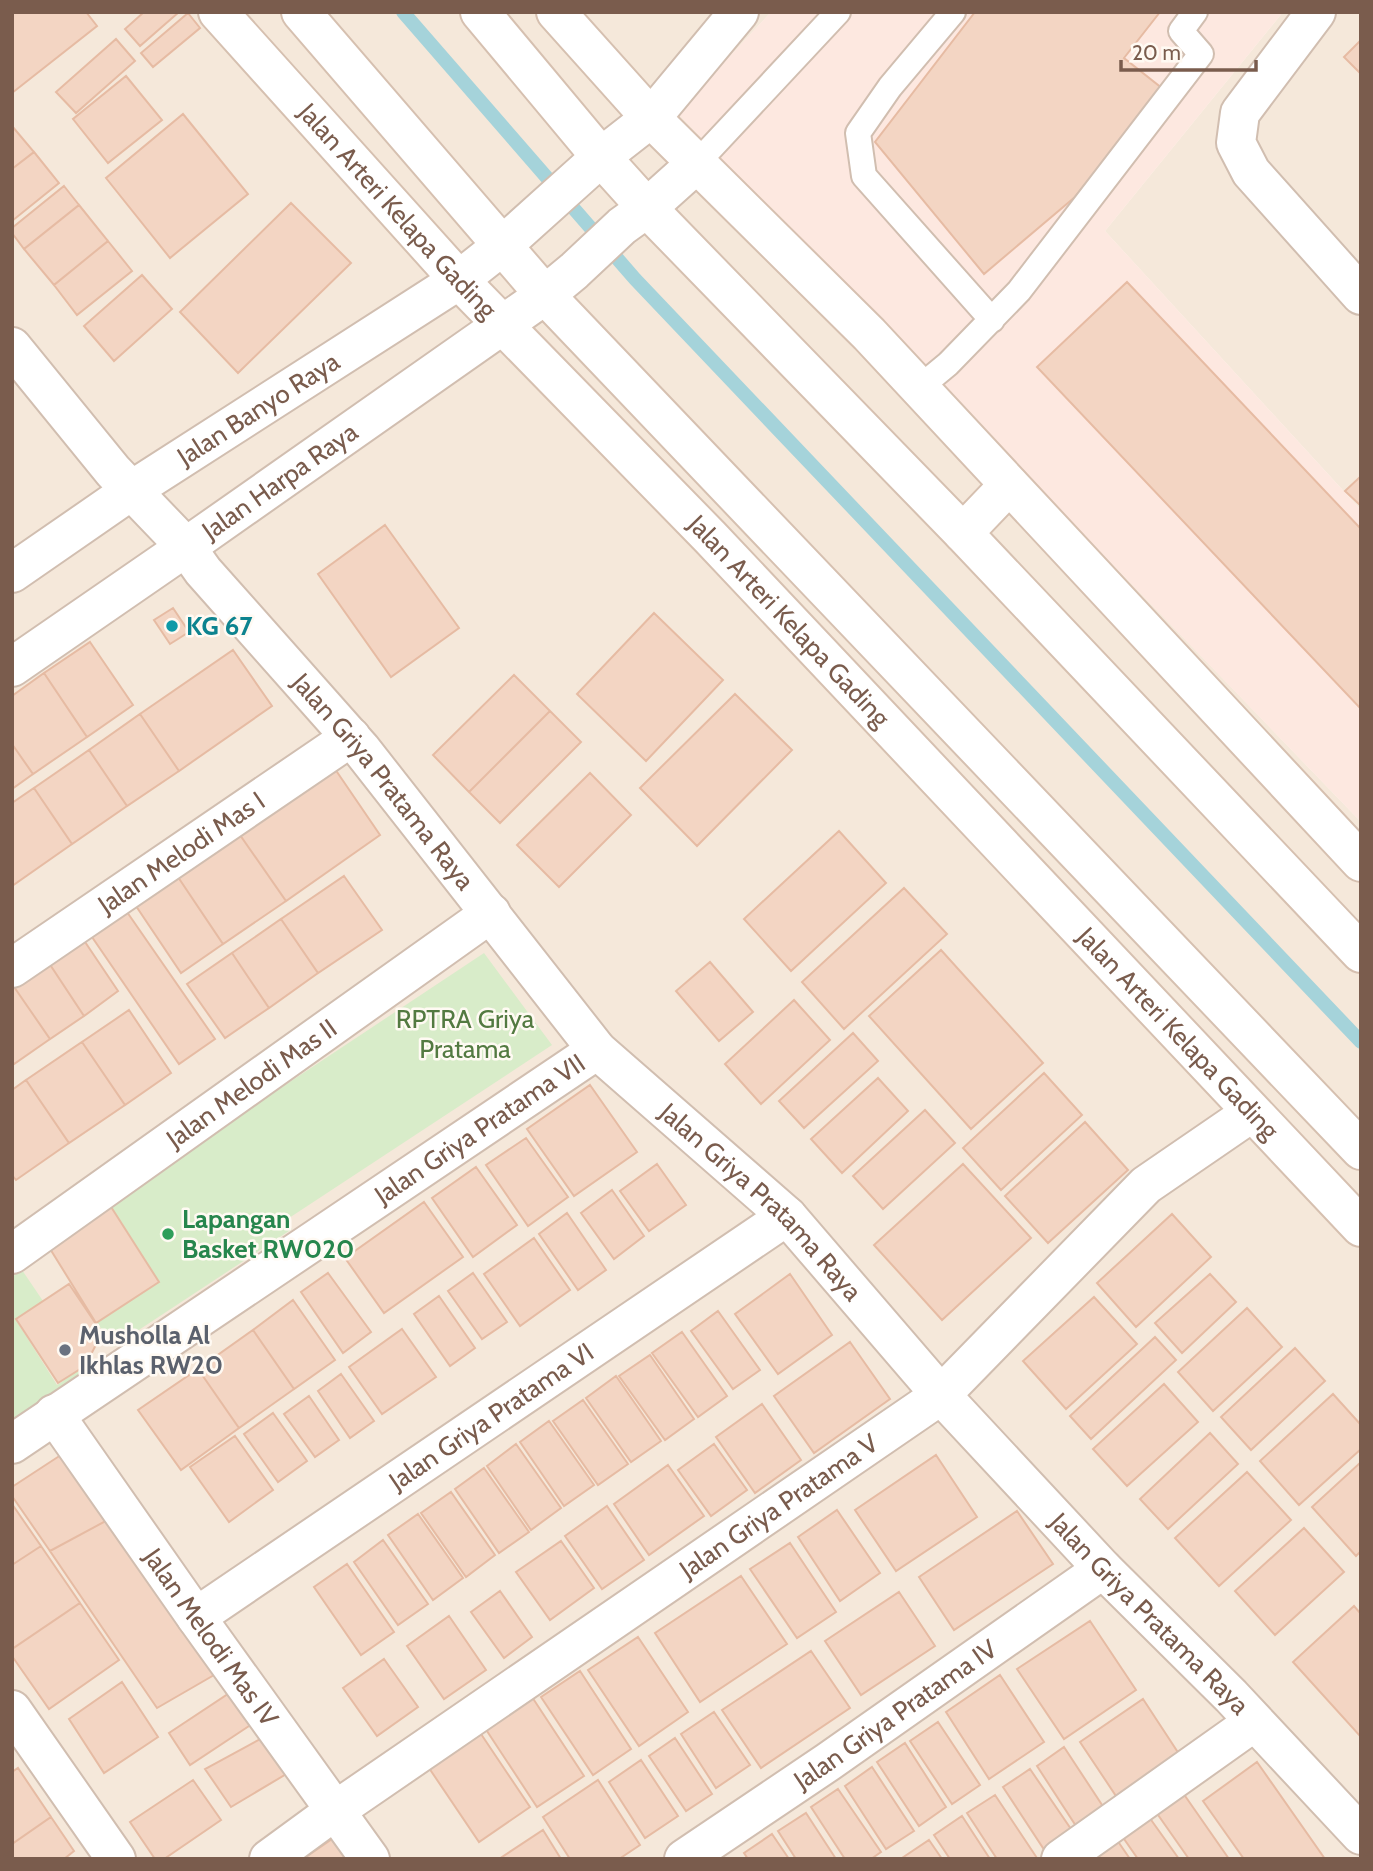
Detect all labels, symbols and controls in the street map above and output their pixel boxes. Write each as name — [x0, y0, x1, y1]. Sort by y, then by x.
scale bar — [1121, 28, 1256, 72]
text: 20 m — [1132, 40, 1181, 65]
street label: Jalan Arteri Kelapa Gading — [291, 96, 504, 326]
street label: Jalan Banyo Raya — [170, 345, 346, 473]
street label: Jalan Harpa Raya — [195, 415, 364, 547]
street label: Jalan Arteri Kelapa Gading — [681, 508, 897, 734]
place label: KG 67 — [186, 610, 253, 642]
marker: KG 67 — [164, 618, 180, 634]
street label: Jalan Griya Pratama Raya — [285, 666, 482, 897]
street label: Jalan Melodi Mas I — [91, 784, 271, 921]
street label: Jalan Arteri Kelapa Gading — [1070, 920, 1287, 1147]
park label: RPTRA Griya Pratama — [396, 1003, 535, 1065]
street label: Jalan Melodi Mas II — [159, 1012, 343, 1156]
street label: Jalan Griya Pratama VII — [368, 1047, 591, 1212]
street label: Jalan Griya Pratama Raya — [652, 1095, 869, 1308]
place label: Lapangan Basket RW020 — [182, 1203, 354, 1265]
marker: Lapangan Basket RW020 — [160, 1226, 176, 1242]
place label: Musholla Al Ikhlas RW20 — [79, 1319, 223, 1381]
street label: Jalan Griya Pratama VI — [382, 1336, 600, 1498]
marker: Musholla Al Ikhlas RW20 — [57, 1342, 73, 1358]
street label: Jalan Griya Pratama V — [673, 1427, 884, 1586]
street label: Jalan Griya Pratama Raya — [1042, 1506, 1256, 1722]
street label: Jalan Melodi Mas IV — [136, 1541, 285, 1733]
street label: Jalan Griya Pratama IV — [787, 1633, 1003, 1797]

